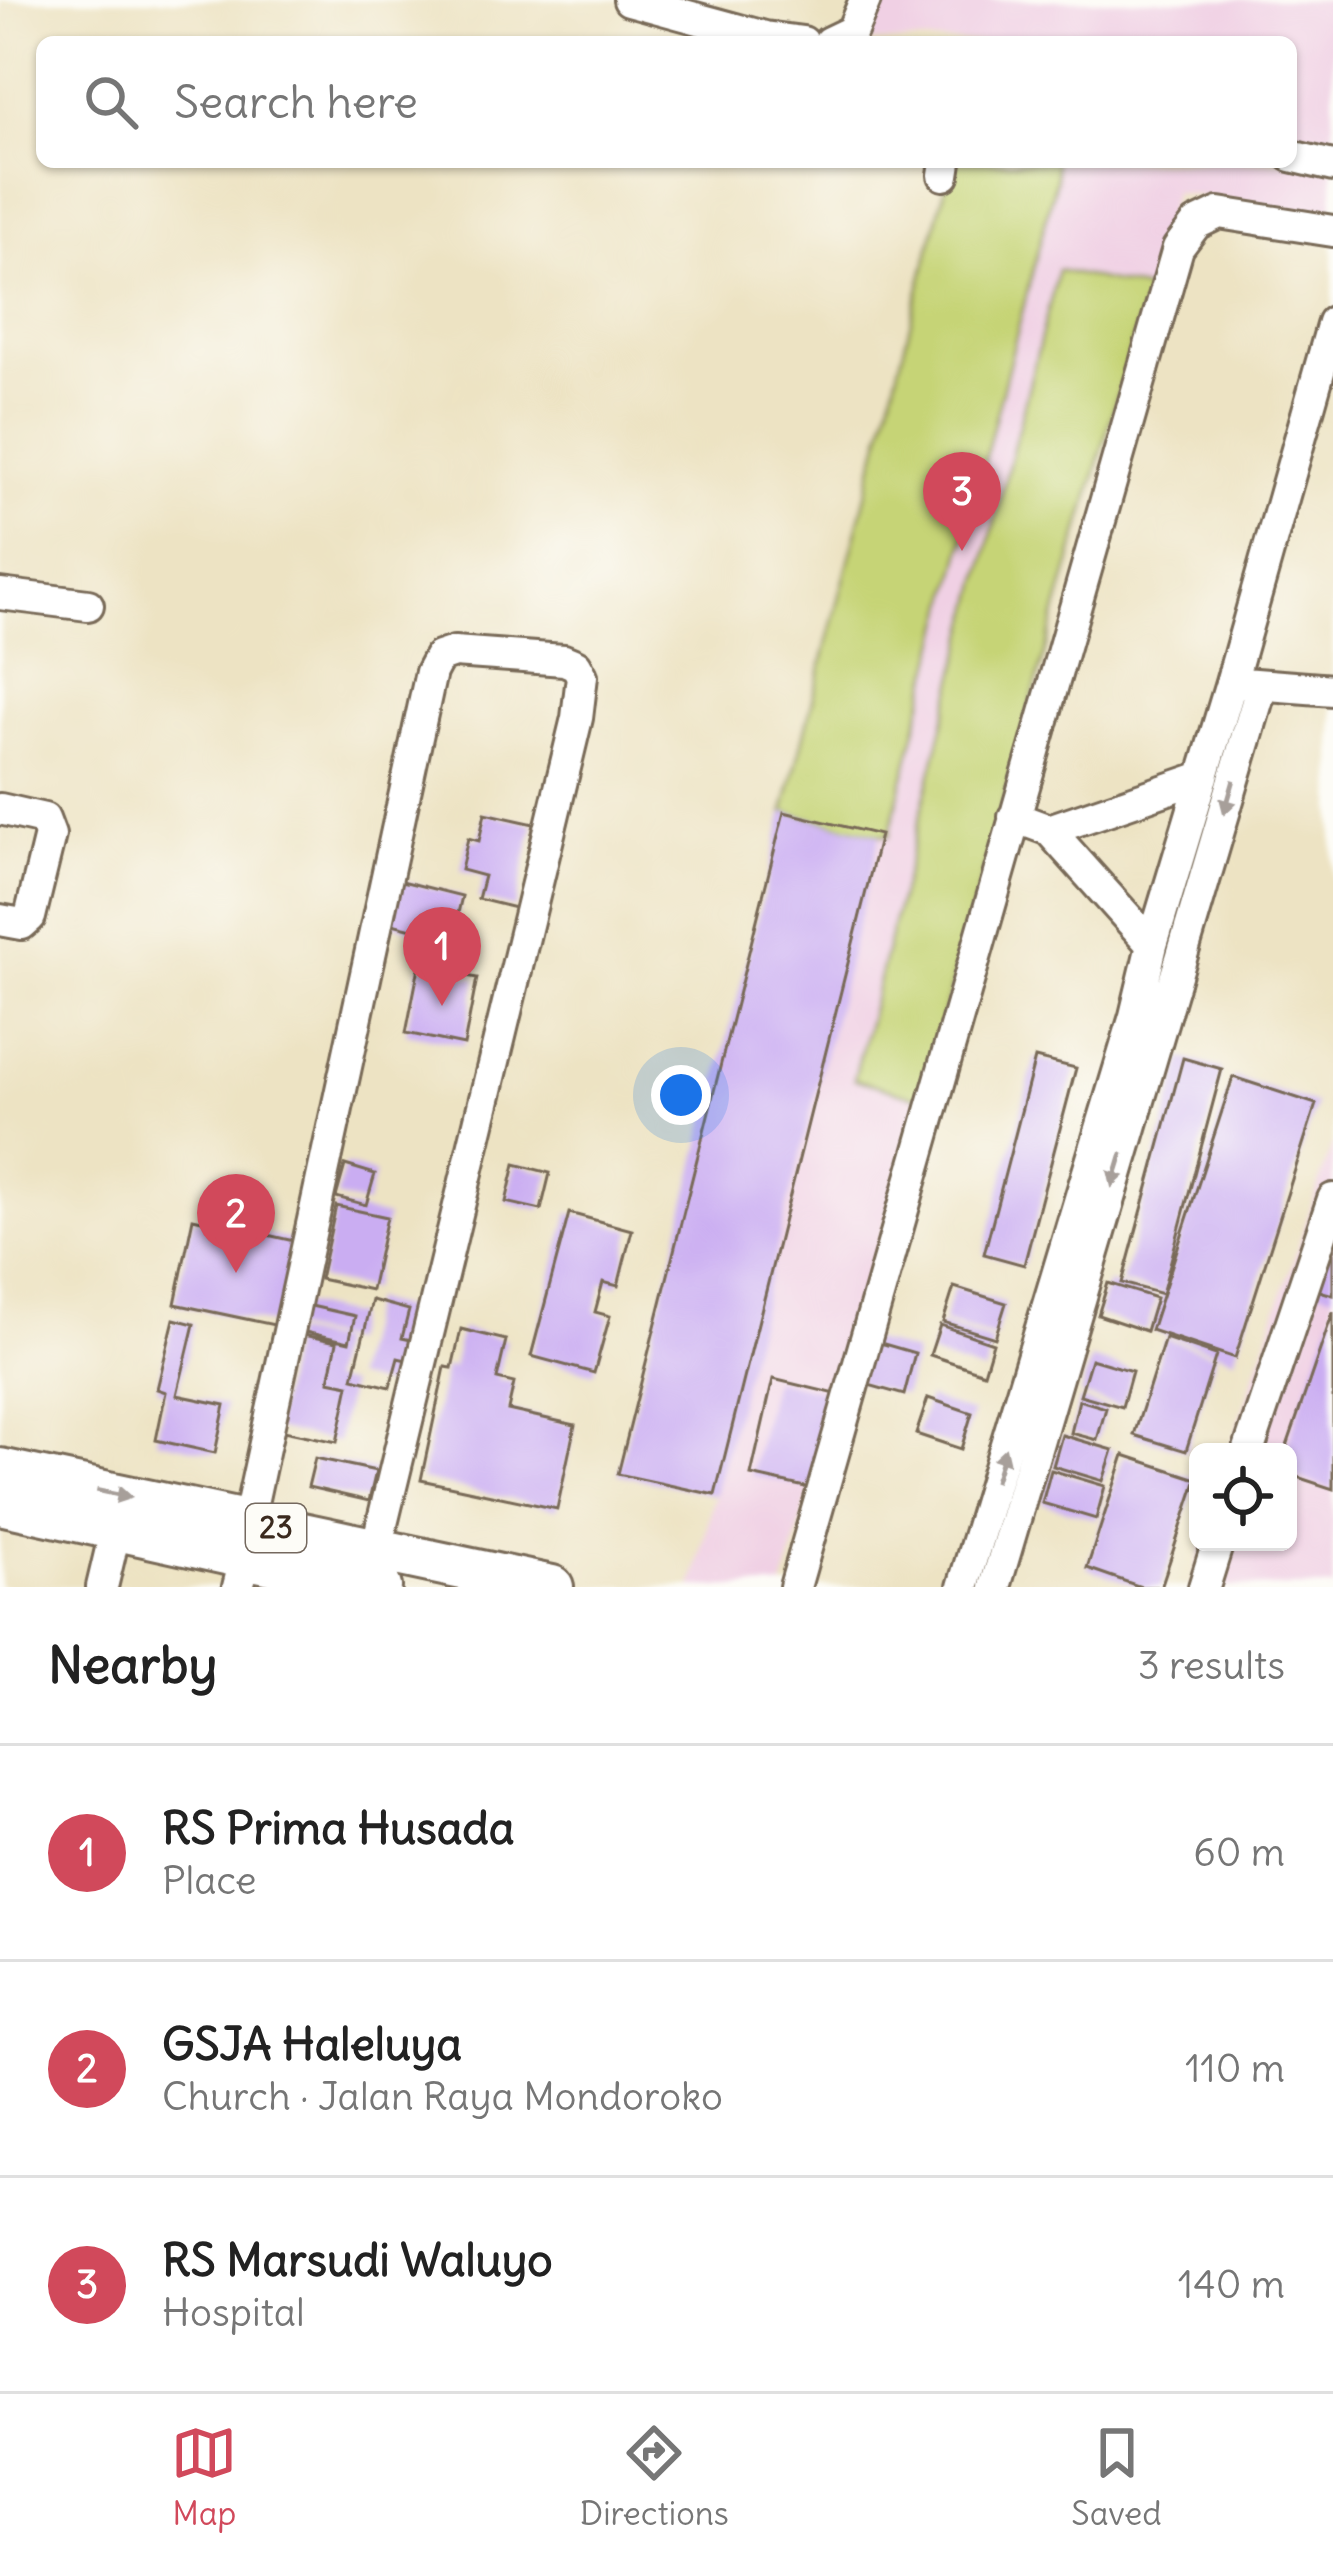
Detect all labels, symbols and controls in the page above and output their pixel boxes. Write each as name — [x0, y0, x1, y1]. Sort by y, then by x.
search box — [36, 36, 1297, 168]
icon: search — [78, 69, 144, 135]
text: Search here — [174, 74, 418, 130]
pin: 3 — [923, 452, 1001, 551]
one-way arrow — [1219, 779, 1237, 816]
pin: 1 — [403, 907, 481, 1006]
your location — [651, 1065, 711, 1125]
one-way arrow — [1107, 1152, 1125, 1189]
pin: 2 — [197, 1174, 275, 1273]
map controls — [1189, 1443, 1297, 1551]
button: locate — [1189, 1443, 1297, 1551]
one-way arrow — [991, 1446, 1010, 1483]
one-way arrow — [96, 1485, 134, 1504]
road number: 23 — [246, 1504, 306, 1552]
text: Nearby — [48, 1633, 217, 1697]
text: 3 results — [1138, 1641, 1285, 1690]
text: RS Prima Husada — [162, 1800, 514, 1856]
text: 1 — [79, 1828, 95, 1877]
text: 60 m — [1193, 1828, 1285, 1877]
text: Place — [162, 1856, 256, 1905]
text: GSJA Haleluya — [162, 2016, 462, 2072]
text: 2 — [76, 2044, 98, 2093]
text: 110 m — [1185, 2044, 1285, 2093]
text: Church · Jalan Raya Mondoroko — [162, 2072, 723, 2121]
text: RS Marsudi Waluyo — [162, 2232, 553, 2288]
text: 3 — [76, 2260, 98, 2309]
text: 140 m — [1178, 2260, 1285, 2309]
text: Hospital — [162, 2288, 305, 2337]
tab: Map — [171, 2420, 237, 2534]
tab: Directions — [580, 2420, 729, 2534]
tab: Saved — [1071, 2420, 1162, 2534]

